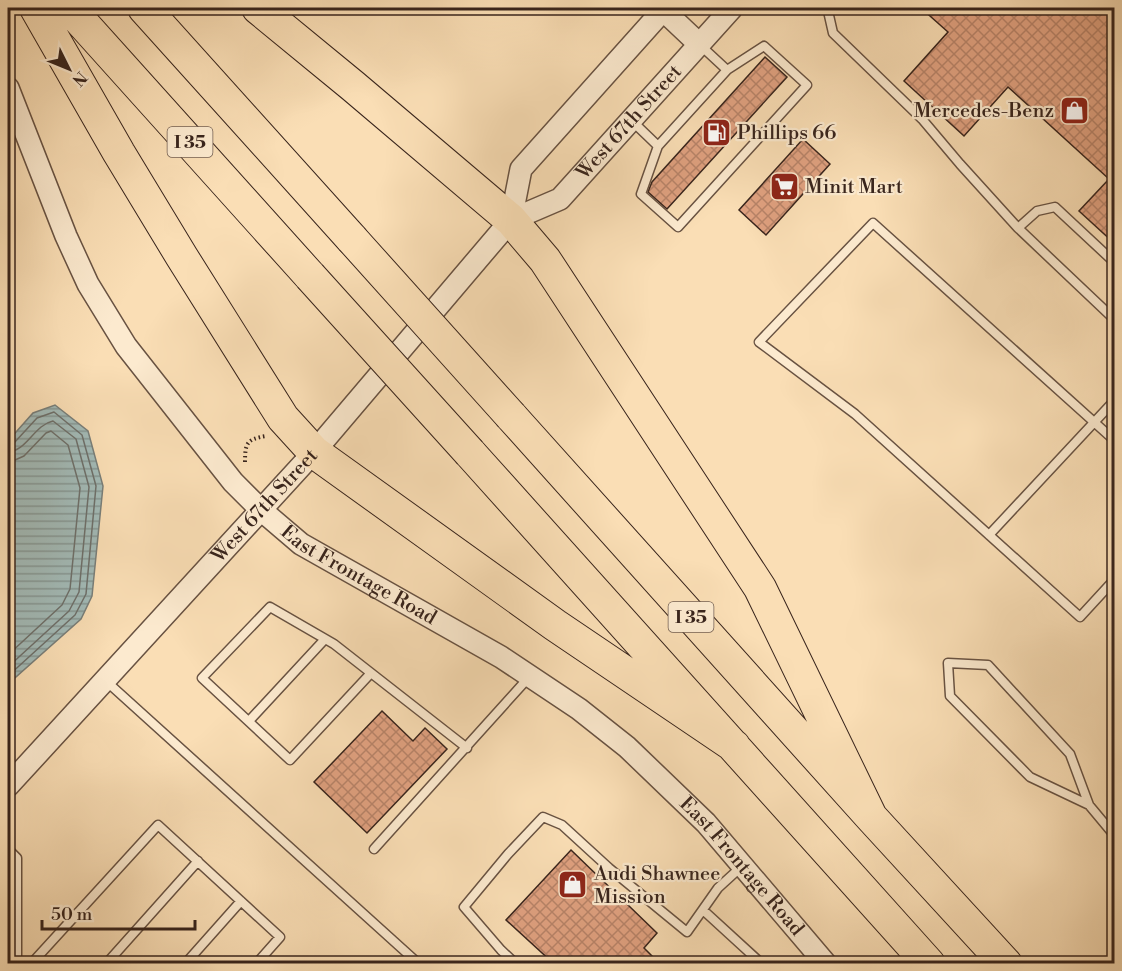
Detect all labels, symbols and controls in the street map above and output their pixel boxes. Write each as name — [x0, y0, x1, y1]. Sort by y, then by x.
north arrow — [39, 39, 99, 99]
street label: West 67th Street — [570, 60, 687, 186]
text: N — [67, 67, 91, 90]
shop icon: Mercedes-Benz — [1059, 95, 1091, 127]
place label: Mercedes-Benz — [914, 99, 1054, 124]
fuel station icon: Phillips 66 — [700, 117, 732, 149]
place label: Phillips 66 — [737, 121, 836, 146]
road number: I 35 — [168, 127, 213, 157]
supermarket icon: Minit Mart — [768, 171, 800, 203]
place label: Minit Mart — [805, 175, 903, 200]
street label: West 67th Street — [205, 444, 323, 569]
street label: East Frontage Road — [275, 520, 442, 631]
road number: I 35 — [668, 602, 714, 632]
street label: East Frontage Road — [674, 792, 810, 942]
place label: Audi Shawnee Mission — [593, 862, 720, 910]
shop icon: Audi Shawnee Mission — [557, 869, 589, 901]
scale bar — [42, 893, 195, 931]
text: 50 m — [51, 903, 93, 926]

